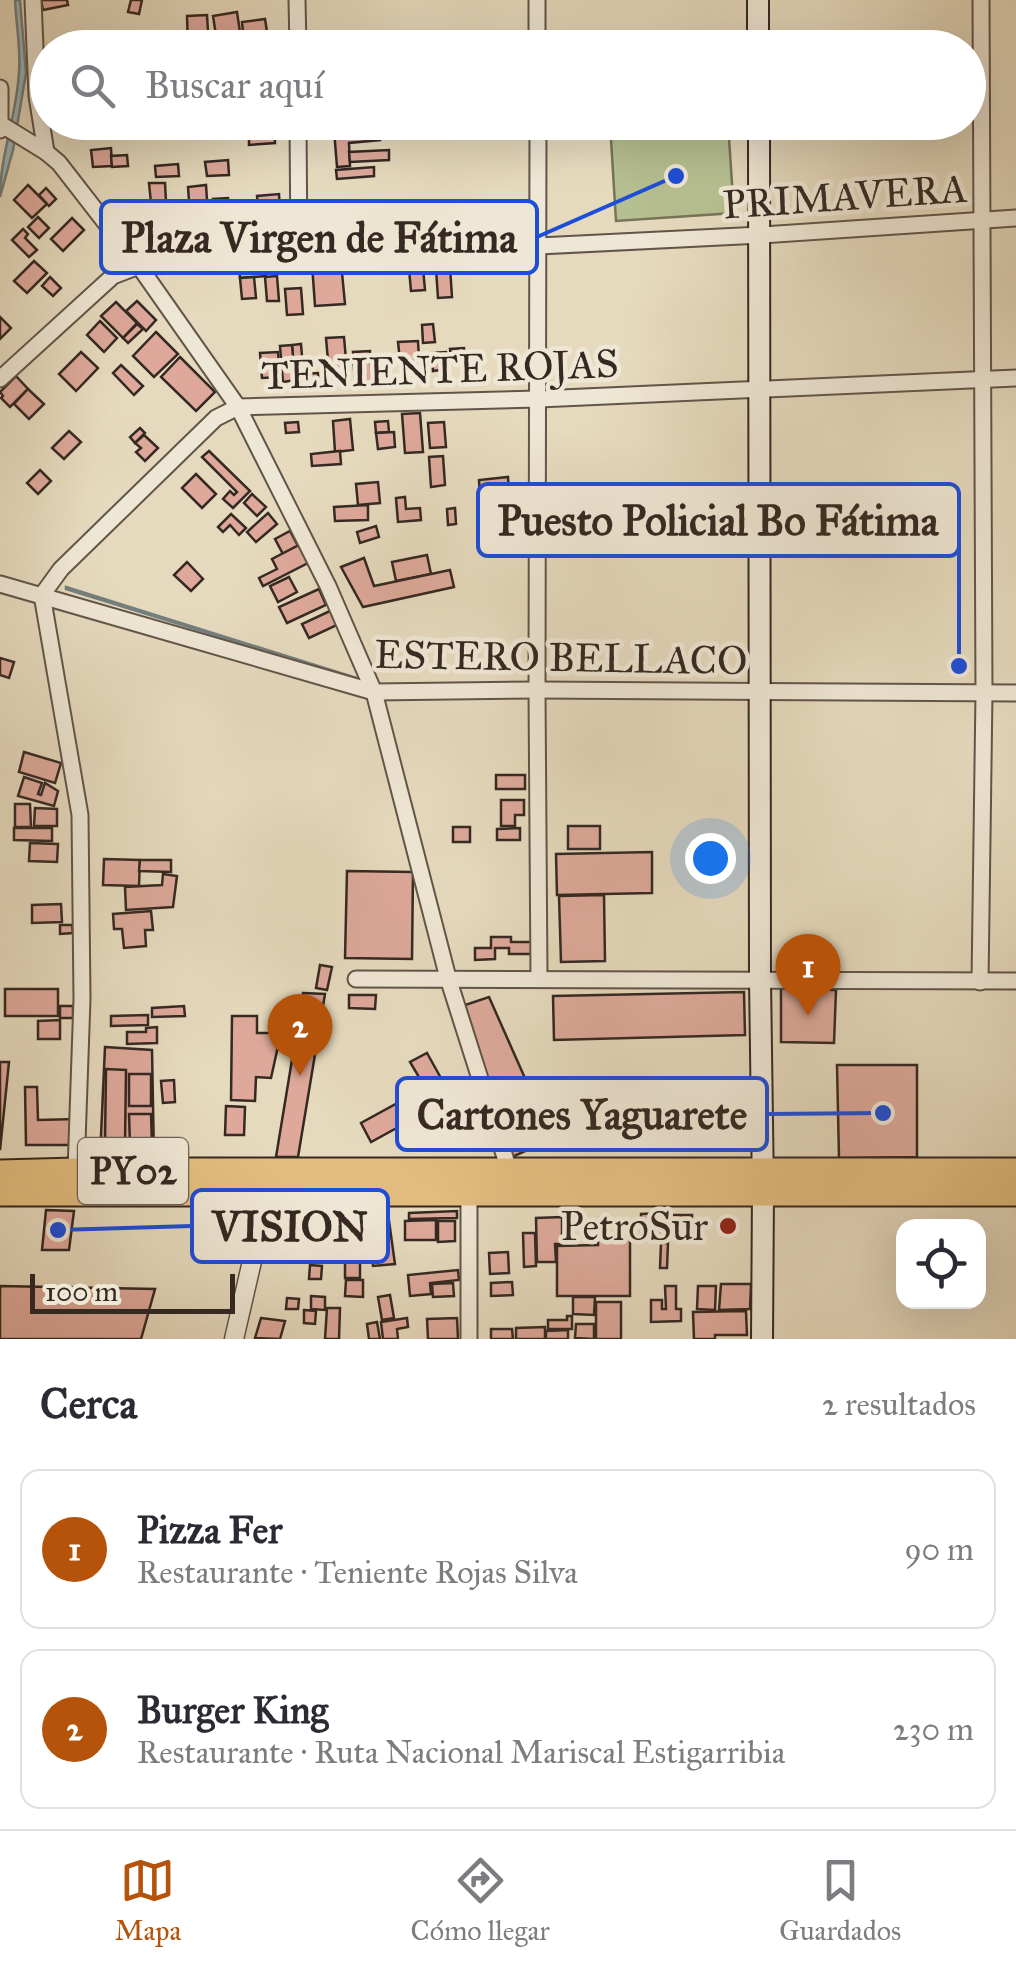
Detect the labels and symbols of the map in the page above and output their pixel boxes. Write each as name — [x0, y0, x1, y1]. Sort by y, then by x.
street label: PRIMAVERA — [721, 164, 969, 229]
callout: Plaza Virgen de Fátima — [101, 201, 537, 273]
text: Plaza Virgen de Fátima — [121, 212, 518, 264]
street label: TENIENTE ROJAS — [261, 339, 619, 400]
callout: Puesto Policial Bo Fátima — [478, 484, 959, 556]
text: Puesto Policial Bo Fátima — [497, 495, 940, 547]
street label: ESTERO BELLACO — [374, 630, 748, 685]
your location — [685, 833, 736, 884]
pin: 1 — [776, 934, 840, 1016]
pin: 2 — [268, 994, 332, 1076]
callout: Cartones Yaguarete — [397, 1078, 767, 1150]
text: Cartones Yaguarete — [417, 1089, 747, 1141]
road number: PY02 — [78, 1138, 188, 1204]
callout: VISION — [192, 1190, 388, 1262]
text: VISION — [211, 1201, 368, 1253]
place label: PetroSur — [561, 1202, 708, 1251]
marker: PetroSur — [717, 1215, 739, 1237]
scale bar — [30, 1269, 235, 1314]

